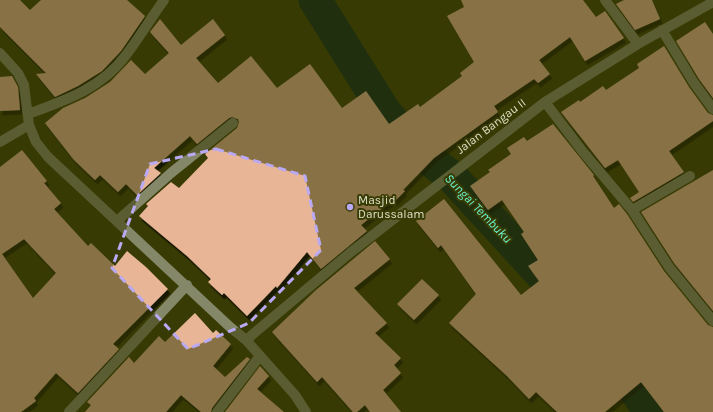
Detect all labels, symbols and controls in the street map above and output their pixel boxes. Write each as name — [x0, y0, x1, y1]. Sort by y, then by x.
street label: Jalan Bangau II — [454, 95, 528, 157]
water label: Sungai Tembuku — [442, 171, 515, 246]
place label: Masjid Darussalam — [358, 193, 425, 221]
marker: Masjid Darussalam — [345, 202, 355, 212]

